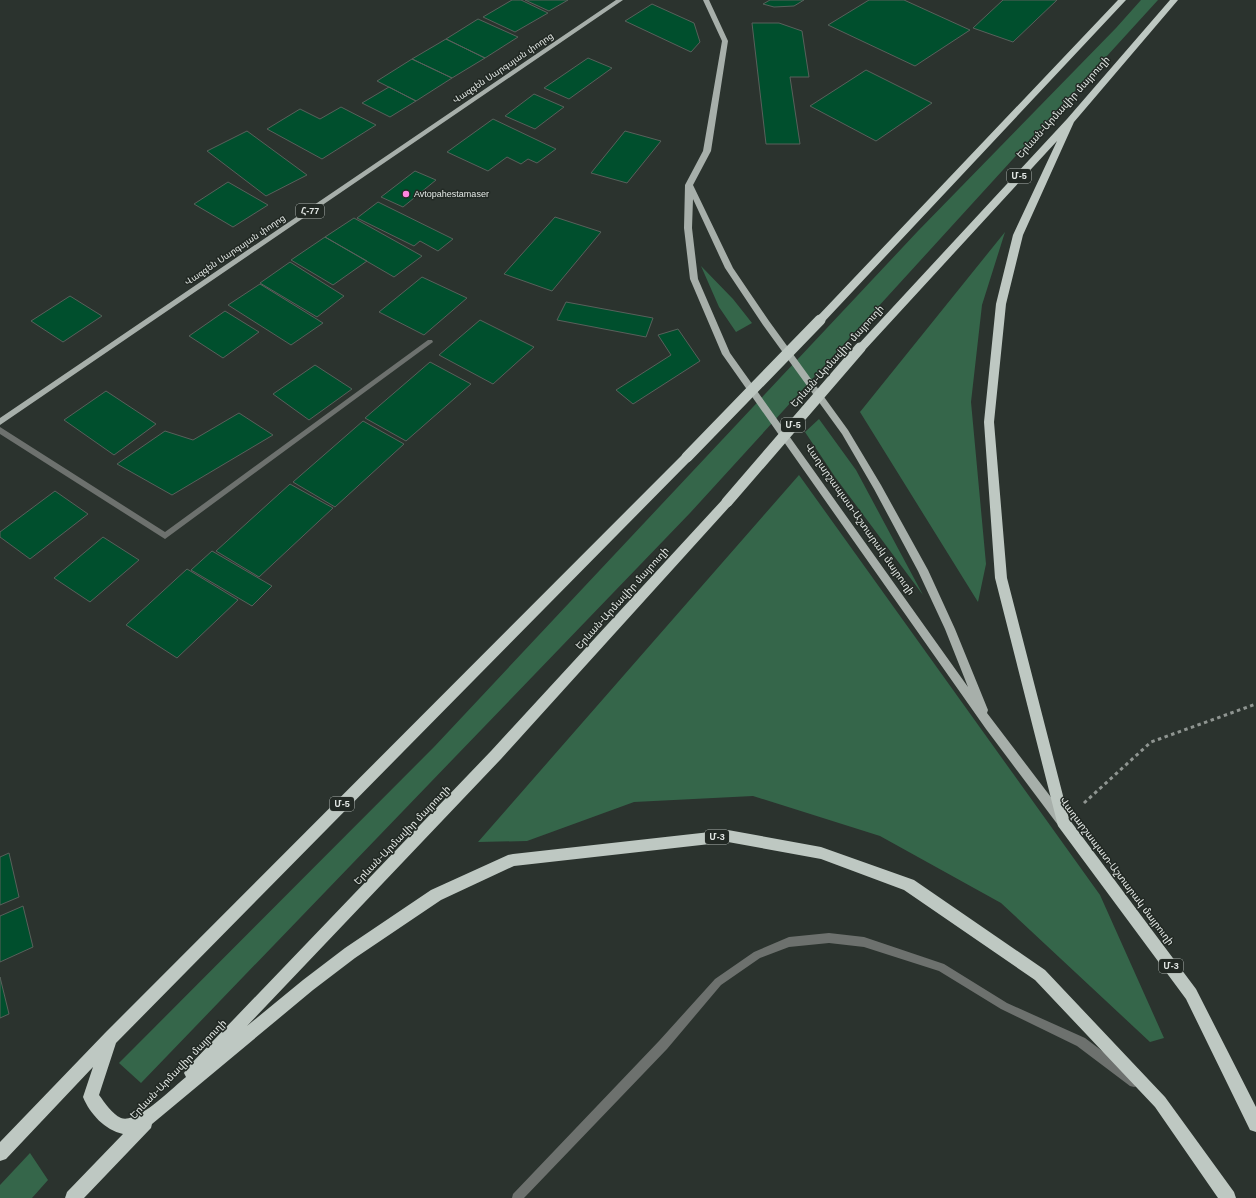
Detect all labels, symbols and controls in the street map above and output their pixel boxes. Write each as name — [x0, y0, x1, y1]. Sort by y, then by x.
street label: Վազգեն Սարգսյան փողոց — [451, 31, 555, 105]
street label: Երևան-Արմավիր մայրուղի — [1014, 54, 1112, 160]
road number: Մ-5 — [1007, 169, 1031, 183]
marker: Avtopahestamaser — [401, 189, 411, 199]
place label: Avtopahestamaser — [414, 189, 489, 199]
road number: Հ-77 — [296, 204, 324, 218]
street label: Վազգեն Սարգսյան փողոց — [183, 213, 287, 287]
street label: Երևան-Արմավիր մայրուղի — [788, 303, 886, 409]
road number: Մ-5 — [781, 418, 805, 432]
street label: Վաղարշապատ-Աշտարակ մայրուղի — [803, 441, 917, 597]
street label: Երևան-Արմավիր մայրուղի — [573, 545, 671, 651]
street label: Երևան-Արմավիր մայրուղի — [352, 783, 452, 887]
street label: Վաղարշապատ-Աշտարակ մայրուղի — [1058, 795, 1176, 947]
road number: Մ-5 — [330, 797, 354, 811]
road number: Մ-3 — [705, 830, 729, 844]
road number: Մ-3 — [1159, 959, 1183, 973]
street label: Երևան-Արմավիր մայրուղի — [128, 1017, 228, 1121]

